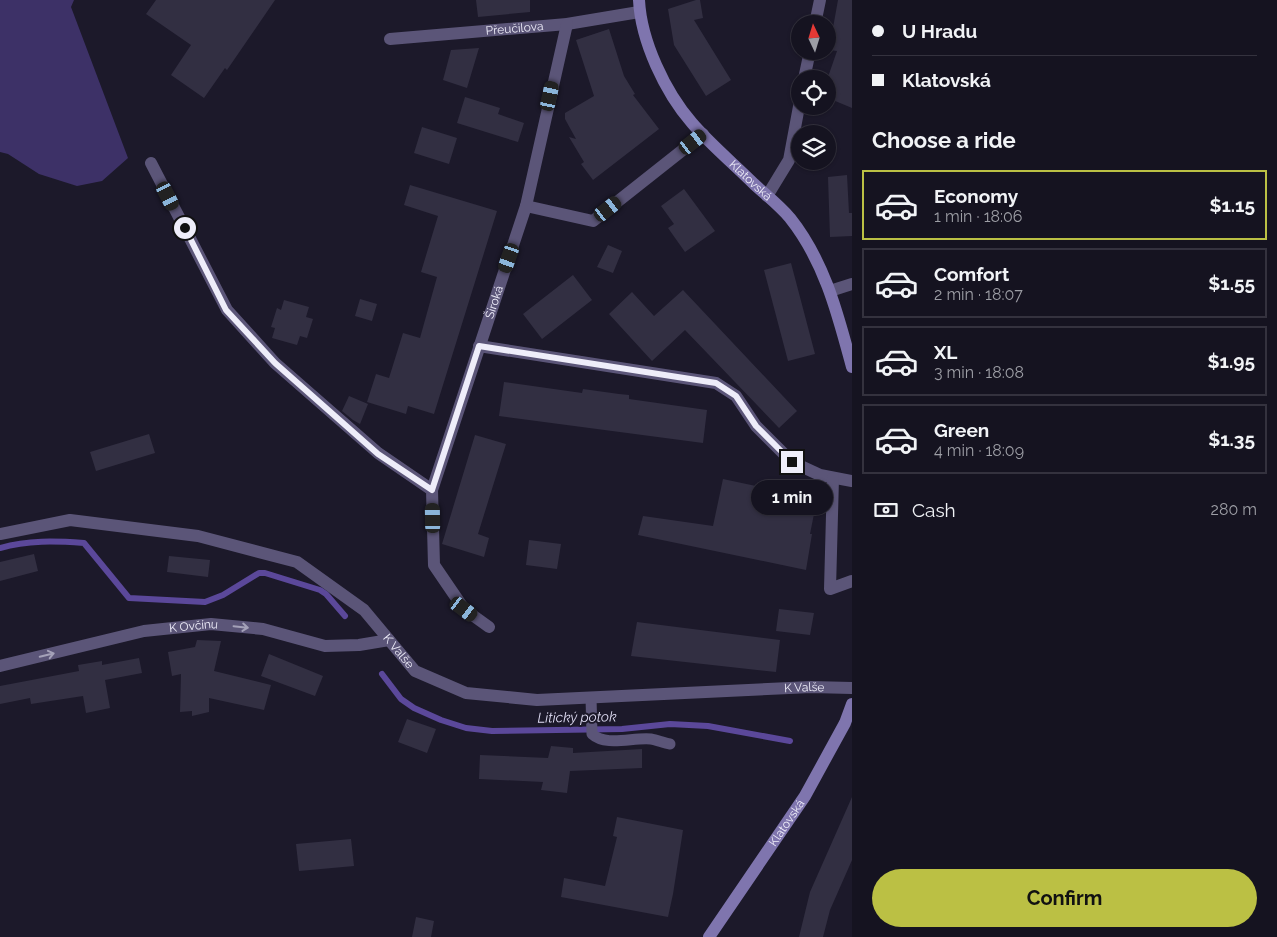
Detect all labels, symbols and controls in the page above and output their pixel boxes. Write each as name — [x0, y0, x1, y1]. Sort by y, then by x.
north arrow — [791, 15, 836, 60]
map controls — [791, 15, 836, 170]
street label: Přeučilova — [485, 19, 544, 38]
text: U Hradu — [902, 20, 977, 42]
text: Klatovská — [902, 69, 991, 91]
button: locate — [791, 70, 836, 115]
car — [539, 80, 560, 112]
button: layers — [791, 125, 836, 170]
car — [676, 127, 709, 157]
text: Choose a ride — [872, 127, 1016, 153]
street label: Klatovská — [726, 157, 775, 204]
car — [154, 179, 181, 213]
icon: car — [874, 183, 919, 228]
text: Economy — [934, 185, 1018, 207]
car — [591, 194, 624, 224]
text: $1.15 — [1209, 194, 1255, 216]
text: 1 min · 18:06 — [934, 207, 1022, 226]
route start — [174, 217, 196, 239]
car — [497, 241, 520, 275]
icon: car — [874, 261, 919, 306]
text: Comfort — [934, 263, 1009, 285]
text: $1.55 — [1208, 272, 1255, 294]
street label: Široká — [482, 284, 506, 320]
text: 2 min · 18:07 — [934, 285, 1023, 304]
icon: car — [874, 339, 919, 384]
text: XL — [934, 341, 957, 363]
text: $1.95 — [1208, 350, 1255, 372]
text: 3 min · 18:08 — [934, 363, 1024, 382]
icon: car — [874, 417, 919, 462]
text: Green — [934, 419, 989, 441]
text: $1.35 — [1208, 428, 1255, 450]
text: 4 min · 18:09 — [934, 441, 1024, 460]
route end — [781, 451, 803, 473]
callout: 1 min — [751, 480, 833, 514]
text: 1 min — [772, 488, 812, 507]
icon: cash — [872, 496, 900, 524]
text: Cash — [912, 499, 956, 521]
text: 280 m — [1211, 500, 1257, 519]
car — [425, 503, 440, 533]
car — [447, 594, 480, 624]
street label: K Ovčínu — [168, 617, 219, 635]
one-way arrow — [233, 622, 249, 632]
street label: K Valše — [380, 631, 417, 671]
one-way arrow — [39, 649, 55, 659]
street label: K Valše — [784, 680, 825, 695]
water label: Litický potok — [537, 708, 617, 726]
street label: Klatovská — [766, 797, 807, 849]
button: Confirm — [872, 869, 1257, 927]

